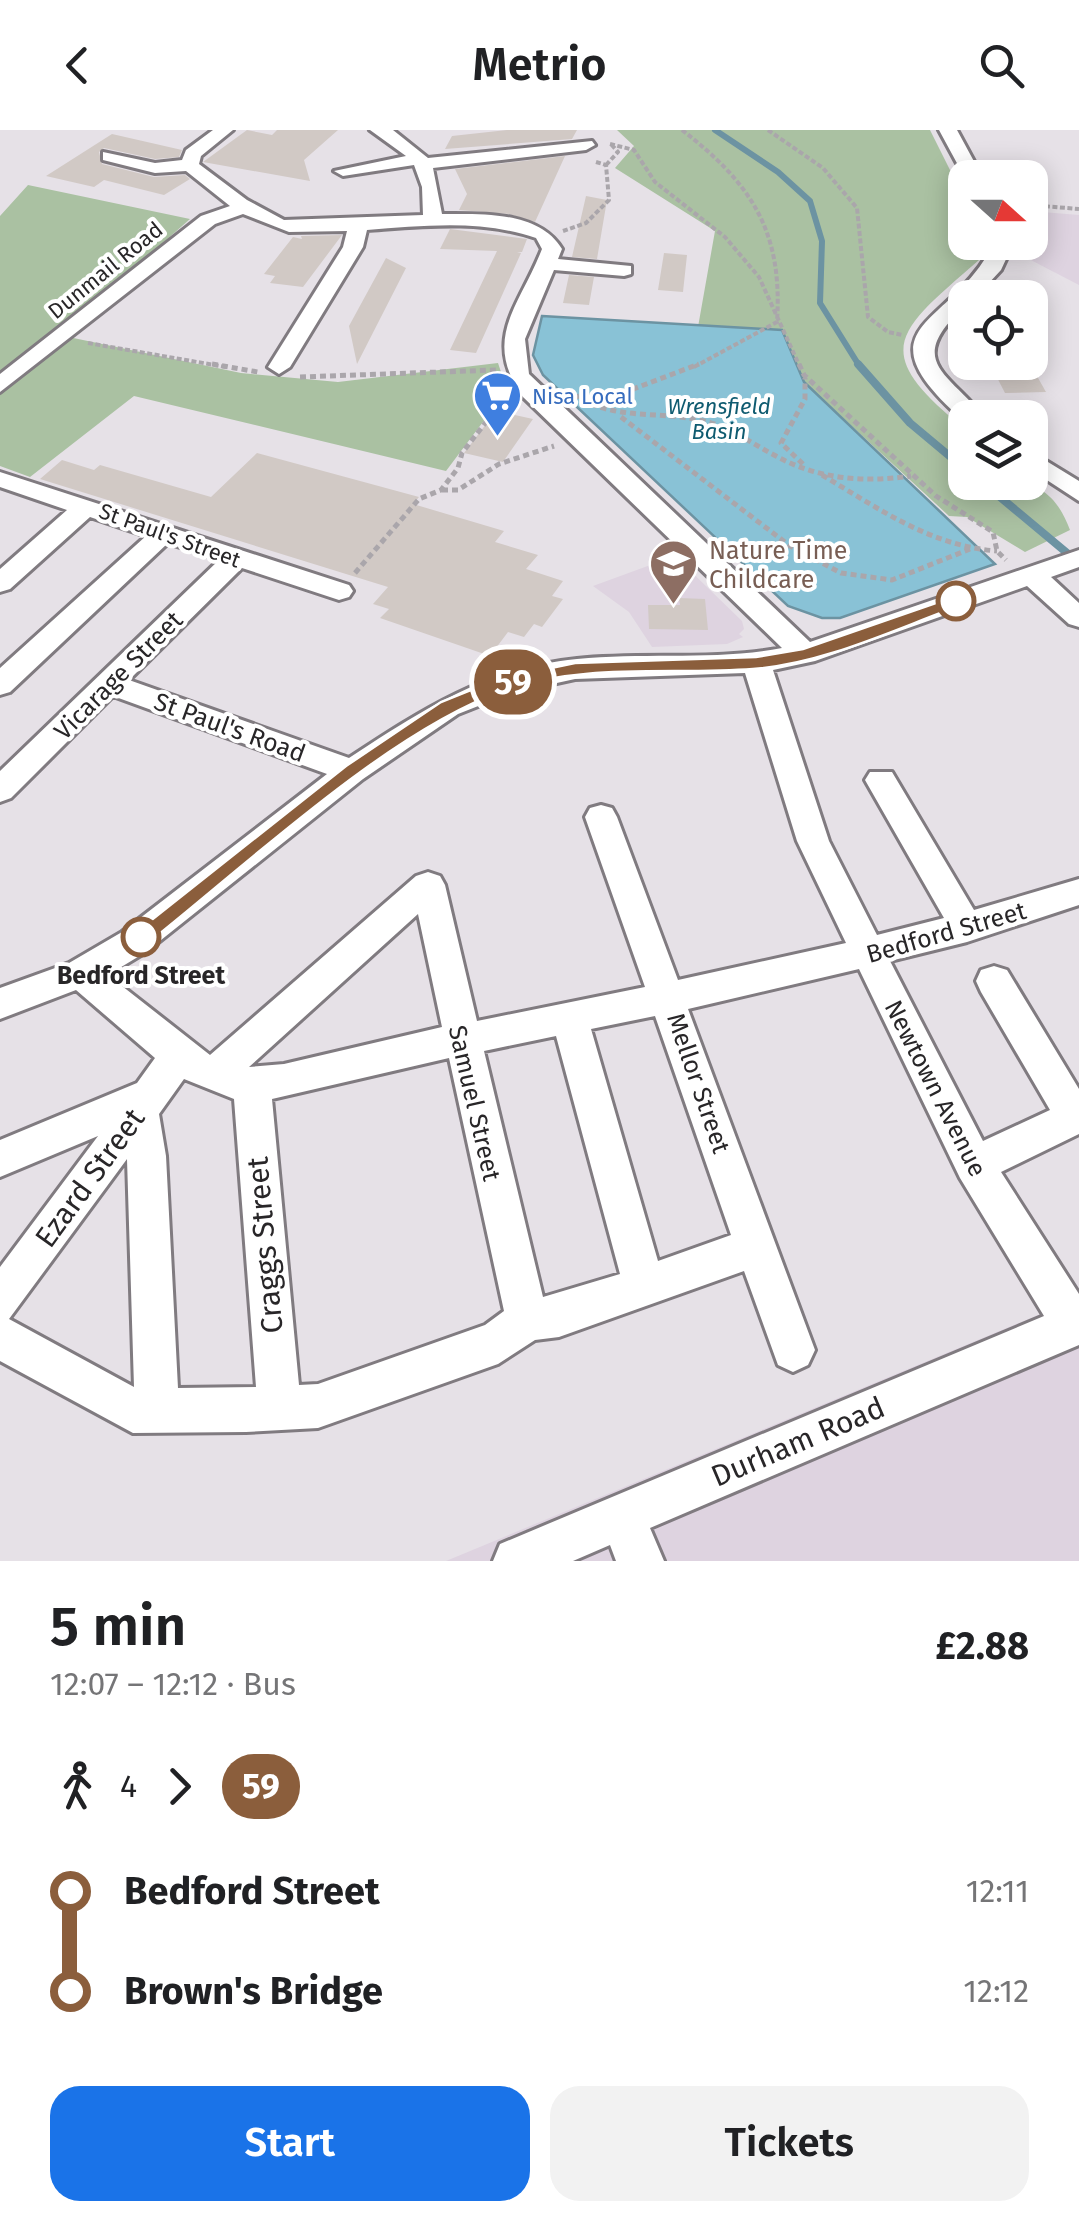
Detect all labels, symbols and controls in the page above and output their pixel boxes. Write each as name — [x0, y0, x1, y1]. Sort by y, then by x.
icon: back — [50, 38, 105, 93]
text: Metrio — [472, 38, 607, 92]
icon: search — [974, 38, 1029, 93]
north arrow — [948, 160, 1048, 260]
map controls — [948, 160, 1048, 500]
street label: Dunmail Road — [42, 216, 168, 325]
button: locate — [948, 280, 1048, 380]
supermarket icon: Nisa Local — [471, 370, 523, 438]
place label: Nisa Local — [532, 383, 633, 410]
water label: Wrensfield Basin — [667, 393, 771, 445]
button: layers — [948, 400, 1048, 500]
street label: St Paul's Street — [95, 497, 244, 574]
place label: Nature Time Childcare — [709, 536, 847, 595]
school or university icon: Nature Time Childcare — [648, 538, 700, 606]
unlabelled marker — [937, 582, 975, 620]
street label: Vicarage Street — [48, 605, 190, 746]
line badge: 59 — [468, 650, 558, 714]
text: 59 — [494, 661, 532, 703]
street label: St Paul's Road — [150, 687, 309, 769]
street label: Bedford Street — [863, 896, 1031, 970]
marker: Bedford Street — [122, 918, 160, 956]
place label: Bedford Street — [57, 961, 225, 991]
street label: Newtown Avenue — [878, 995, 993, 1182]
street label: Mellor Street — [660, 1009, 736, 1158]
street label: Samuel Street — [442, 1023, 507, 1185]
street label: Ezard Street — [28, 1101, 153, 1255]
street label: Craggs Street — [239, 1155, 291, 1335]
street label: Durham Road — [706, 1389, 890, 1495]
text: 5 min — [50, 1594, 186, 1660]
text: £2.88 — [936, 1623, 1029, 1669]
text: 12:07 – 12:12 · Bus — [50, 1665, 296, 1703]
icon: walk — [50, 1759, 105, 1814]
icon: forward — [152, 1759, 207, 1814]
text: 59 — [242, 1765, 280, 1807]
text: 4 — [120, 1767, 137, 1805]
text: Bedford Street — [124, 1868, 380, 1914]
text: 12:11 — [966, 1872, 1029, 1910]
text: Brown's Bridge — [124, 1968, 383, 2014]
text: 12:12 — [963, 1972, 1029, 2010]
button: Start — [50, 2086, 530, 2201]
button: Tickets — [550, 2086, 1029, 2201]

